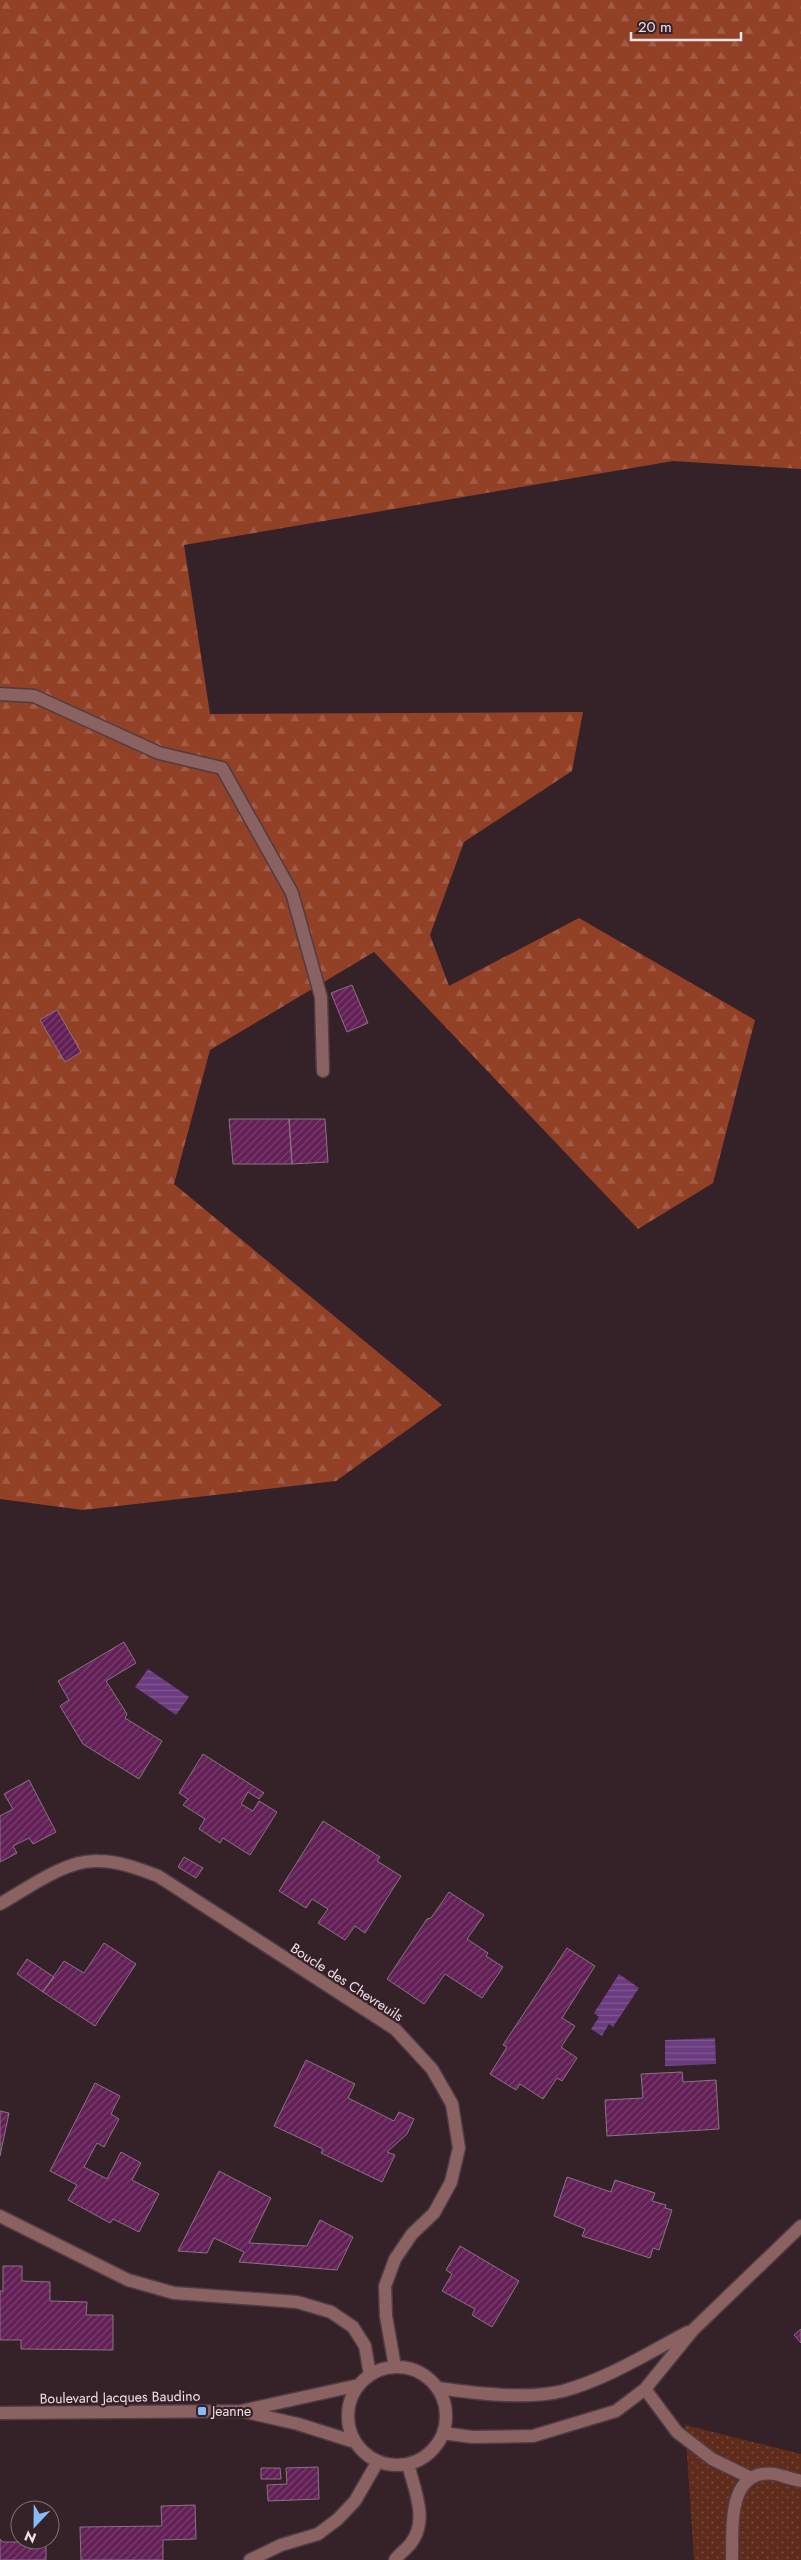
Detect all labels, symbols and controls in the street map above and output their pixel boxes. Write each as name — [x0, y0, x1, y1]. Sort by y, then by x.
scale bar — [631, 10, 741, 42]
text: 20 m — [638, 16, 672, 38]
street label: Boucle des Chevreuils — [287, 1938, 408, 2026]
street label: Boulevard Jacques Baudino — [40, 2386, 201, 2408]
place label: Jeanne — [210, 2401, 251, 2421]
marker: Jeanne — [196, 2405, 208, 2417]
north arrow — [10, 2500, 60, 2550]
text: N — [21, 2526, 39, 2548]

